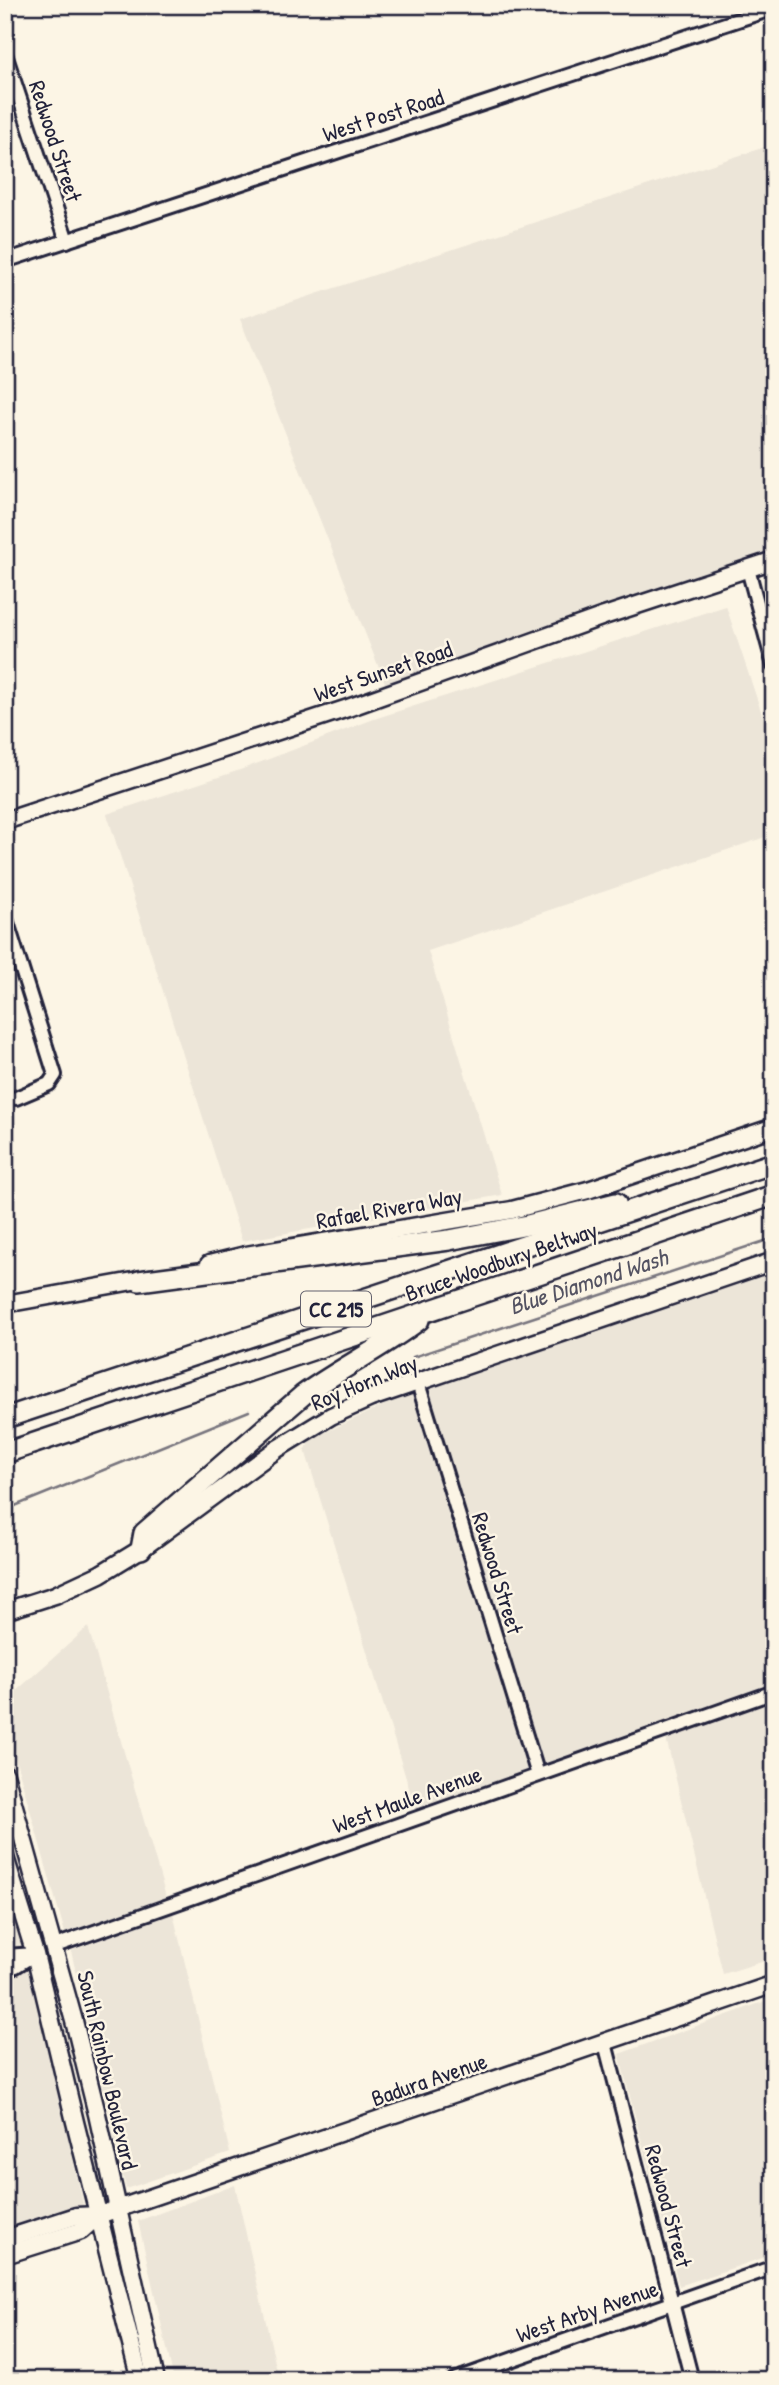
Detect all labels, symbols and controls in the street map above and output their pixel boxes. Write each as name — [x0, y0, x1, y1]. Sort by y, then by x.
street label: Redwood Street — [22, 77, 90, 207]
street label: West Post Road — [319, 81, 447, 149]
street label: West Sunset Road — [310, 633, 456, 709]
street label: Rafael Rivera Way — [314, 1180, 464, 1236]
street label: Bruce Woodbury Beltway — [401, 1213, 602, 1308]
water label: Blue Diamond Wash — [505, 1240, 673, 1322]
road number: CC 215 — [301, 1292, 371, 1326]
street label: Roy Horn Way — [306, 1347, 422, 1417]
street label: Redwood Street — [465, 1508, 531, 1639]
street label: West Maule Avenue — [328, 1758, 486, 1840]
street label: South Rainbow Boulevard — [70, 1968, 146, 2172]
street label: Badura Avenue — [367, 2045, 491, 2113]
street label: Redwood Street — [638, 2141, 701, 2272]
street label: West Arby Avenue — [512, 2272, 662, 2350]

